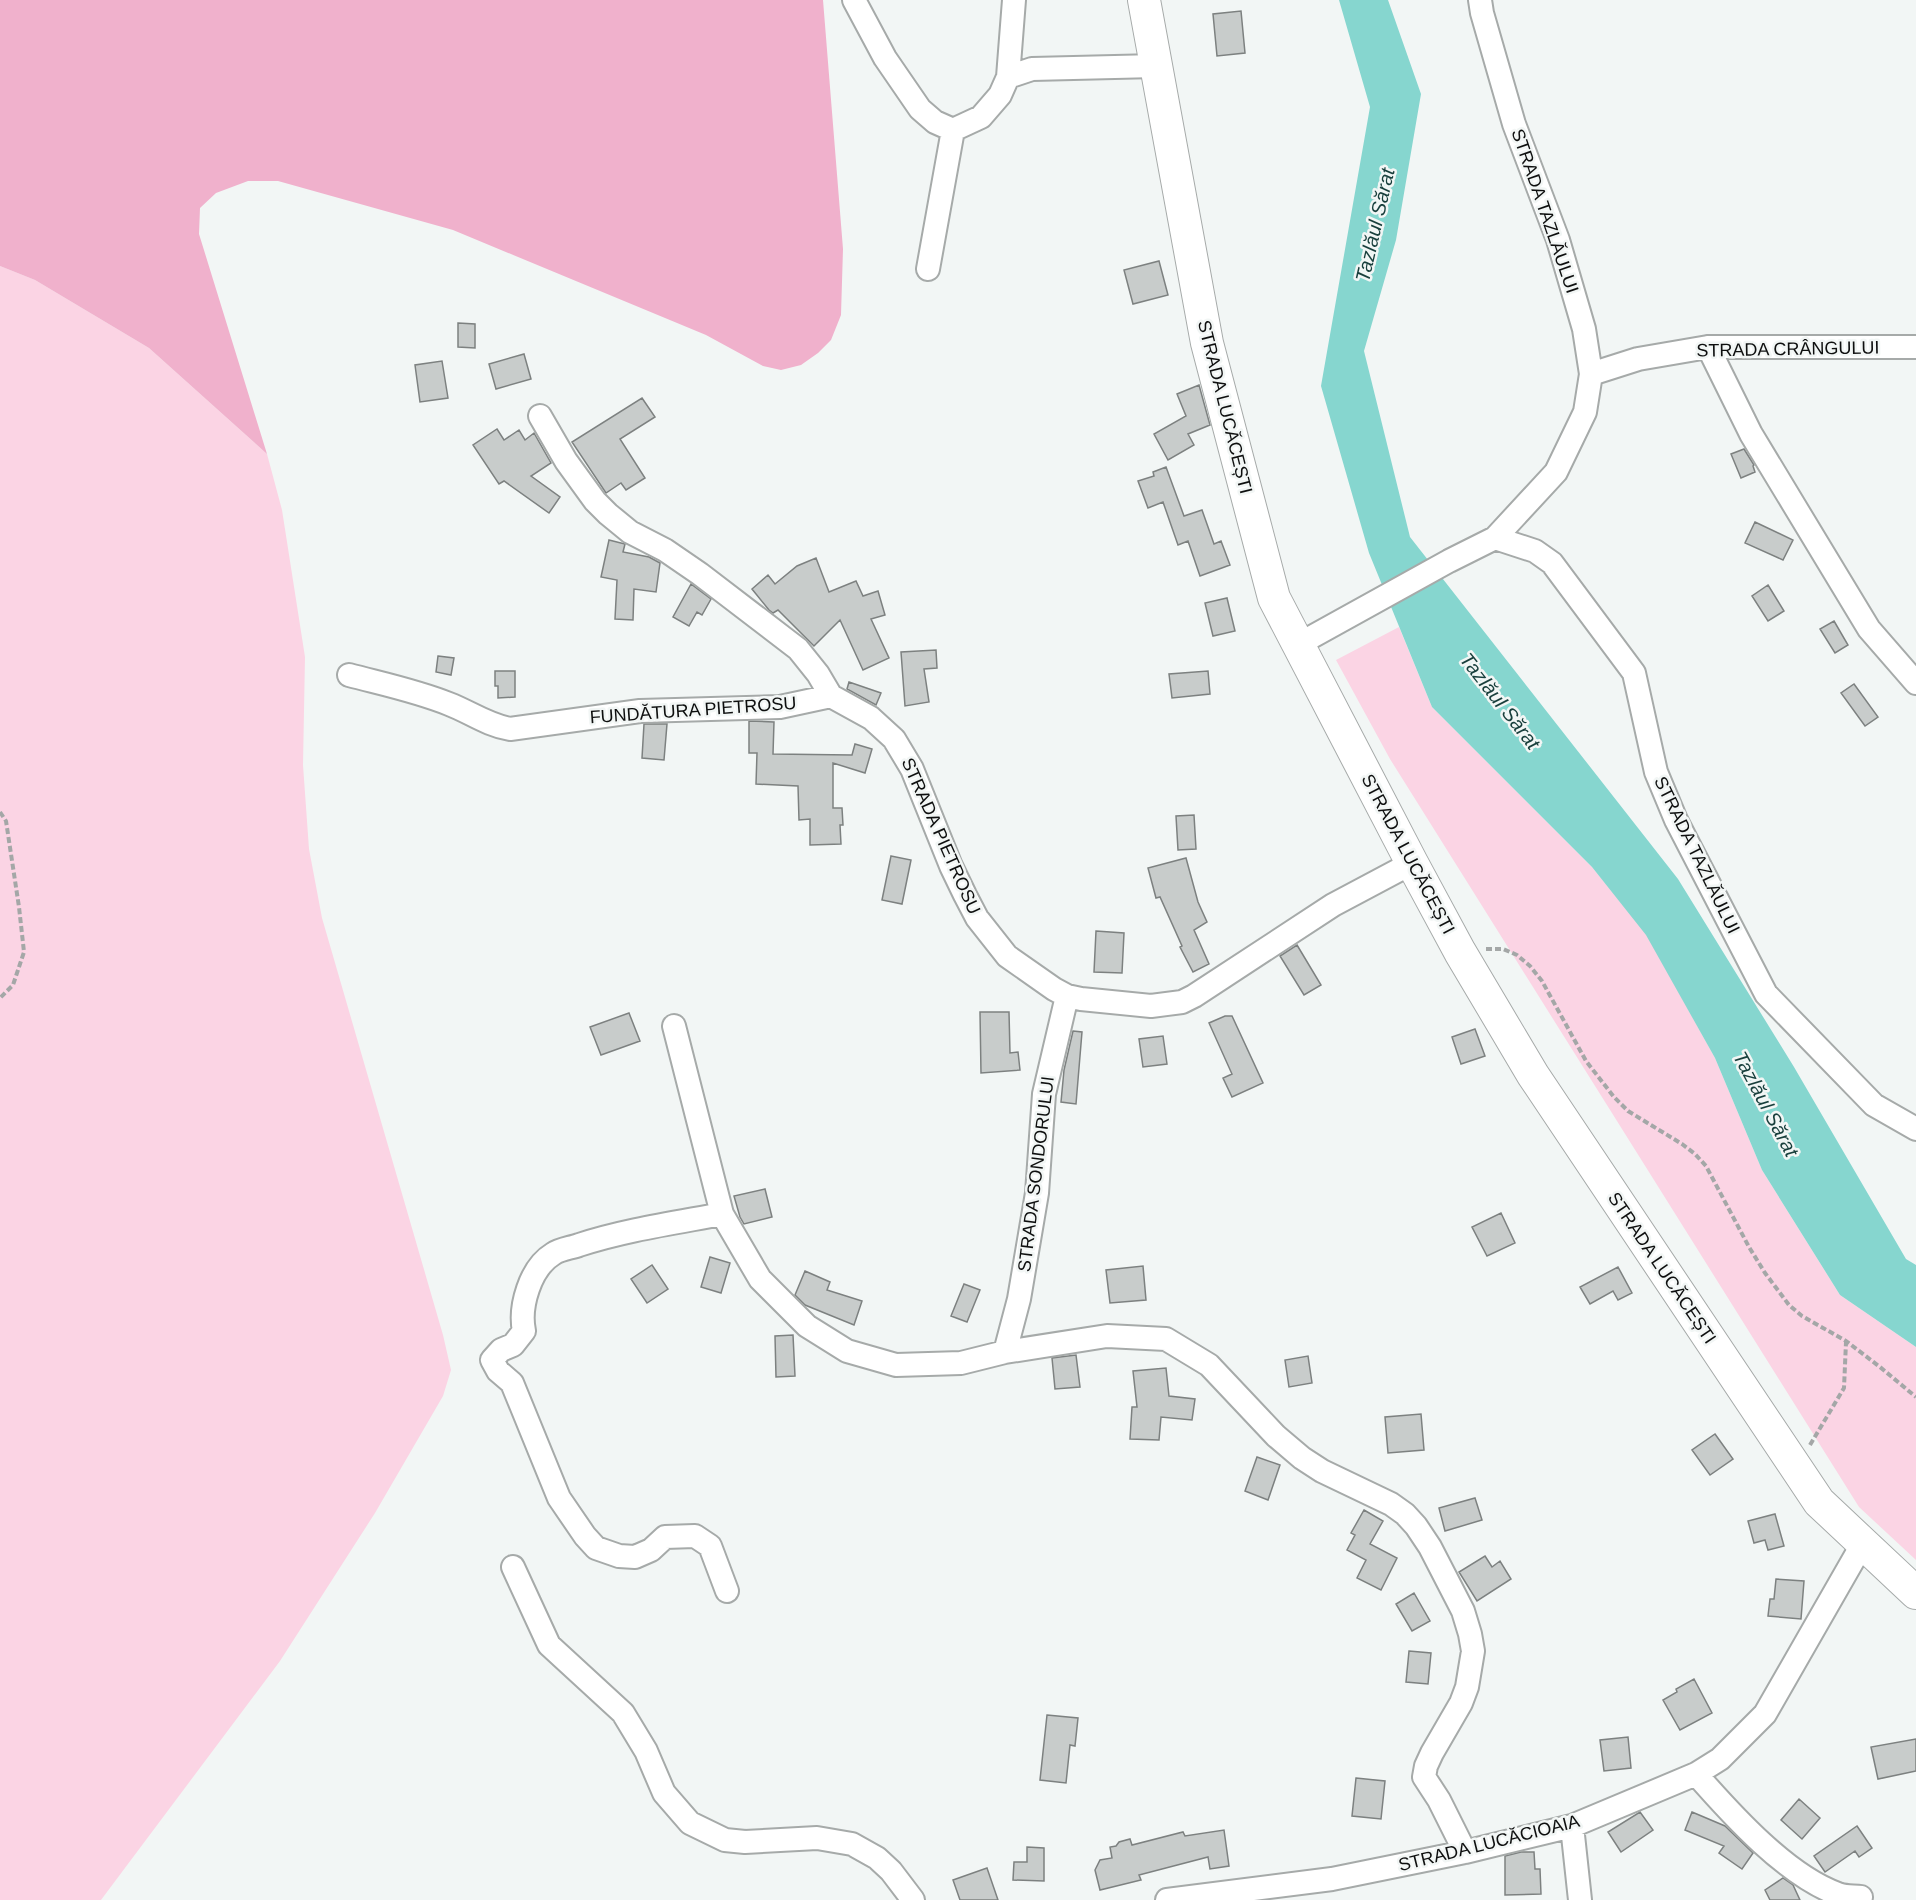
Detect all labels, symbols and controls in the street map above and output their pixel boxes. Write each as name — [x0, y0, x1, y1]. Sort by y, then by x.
street label: STRADA TAZLĂULUI — [1507, 126, 1583, 296]
water label: Tazlăul Sărat — [1351, 165, 1399, 284]
street label: STRADA LUCĂCEȘTI — [1194, 318, 1256, 496]
street label: STRADA CRÂNGULUI — [1696, 337, 1880, 361]
water label: Tazlăul Sărat — [1456, 649, 1545, 755]
street label: FUNDĂTURA PIETROSU — [589, 693, 797, 727]
street label: STRADA PIETROSU — [897, 755, 985, 917]
street label: STRADA LUCĂCEȘTI — [1357, 771, 1459, 937]
street label: STRADA TAZLĂULUI — [1650, 773, 1744, 937]
water label: Tazlăul Sărat — [1729, 1048, 1804, 1162]
street label: STRADA SONDORULUI — [1014, 1075, 1058, 1273]
street label: STRADA LUCĂCEȘTI — [1604, 1189, 1720, 1347]
street label: STRADA LUCĂCIOAIA — [1396, 1811, 1582, 1875]

